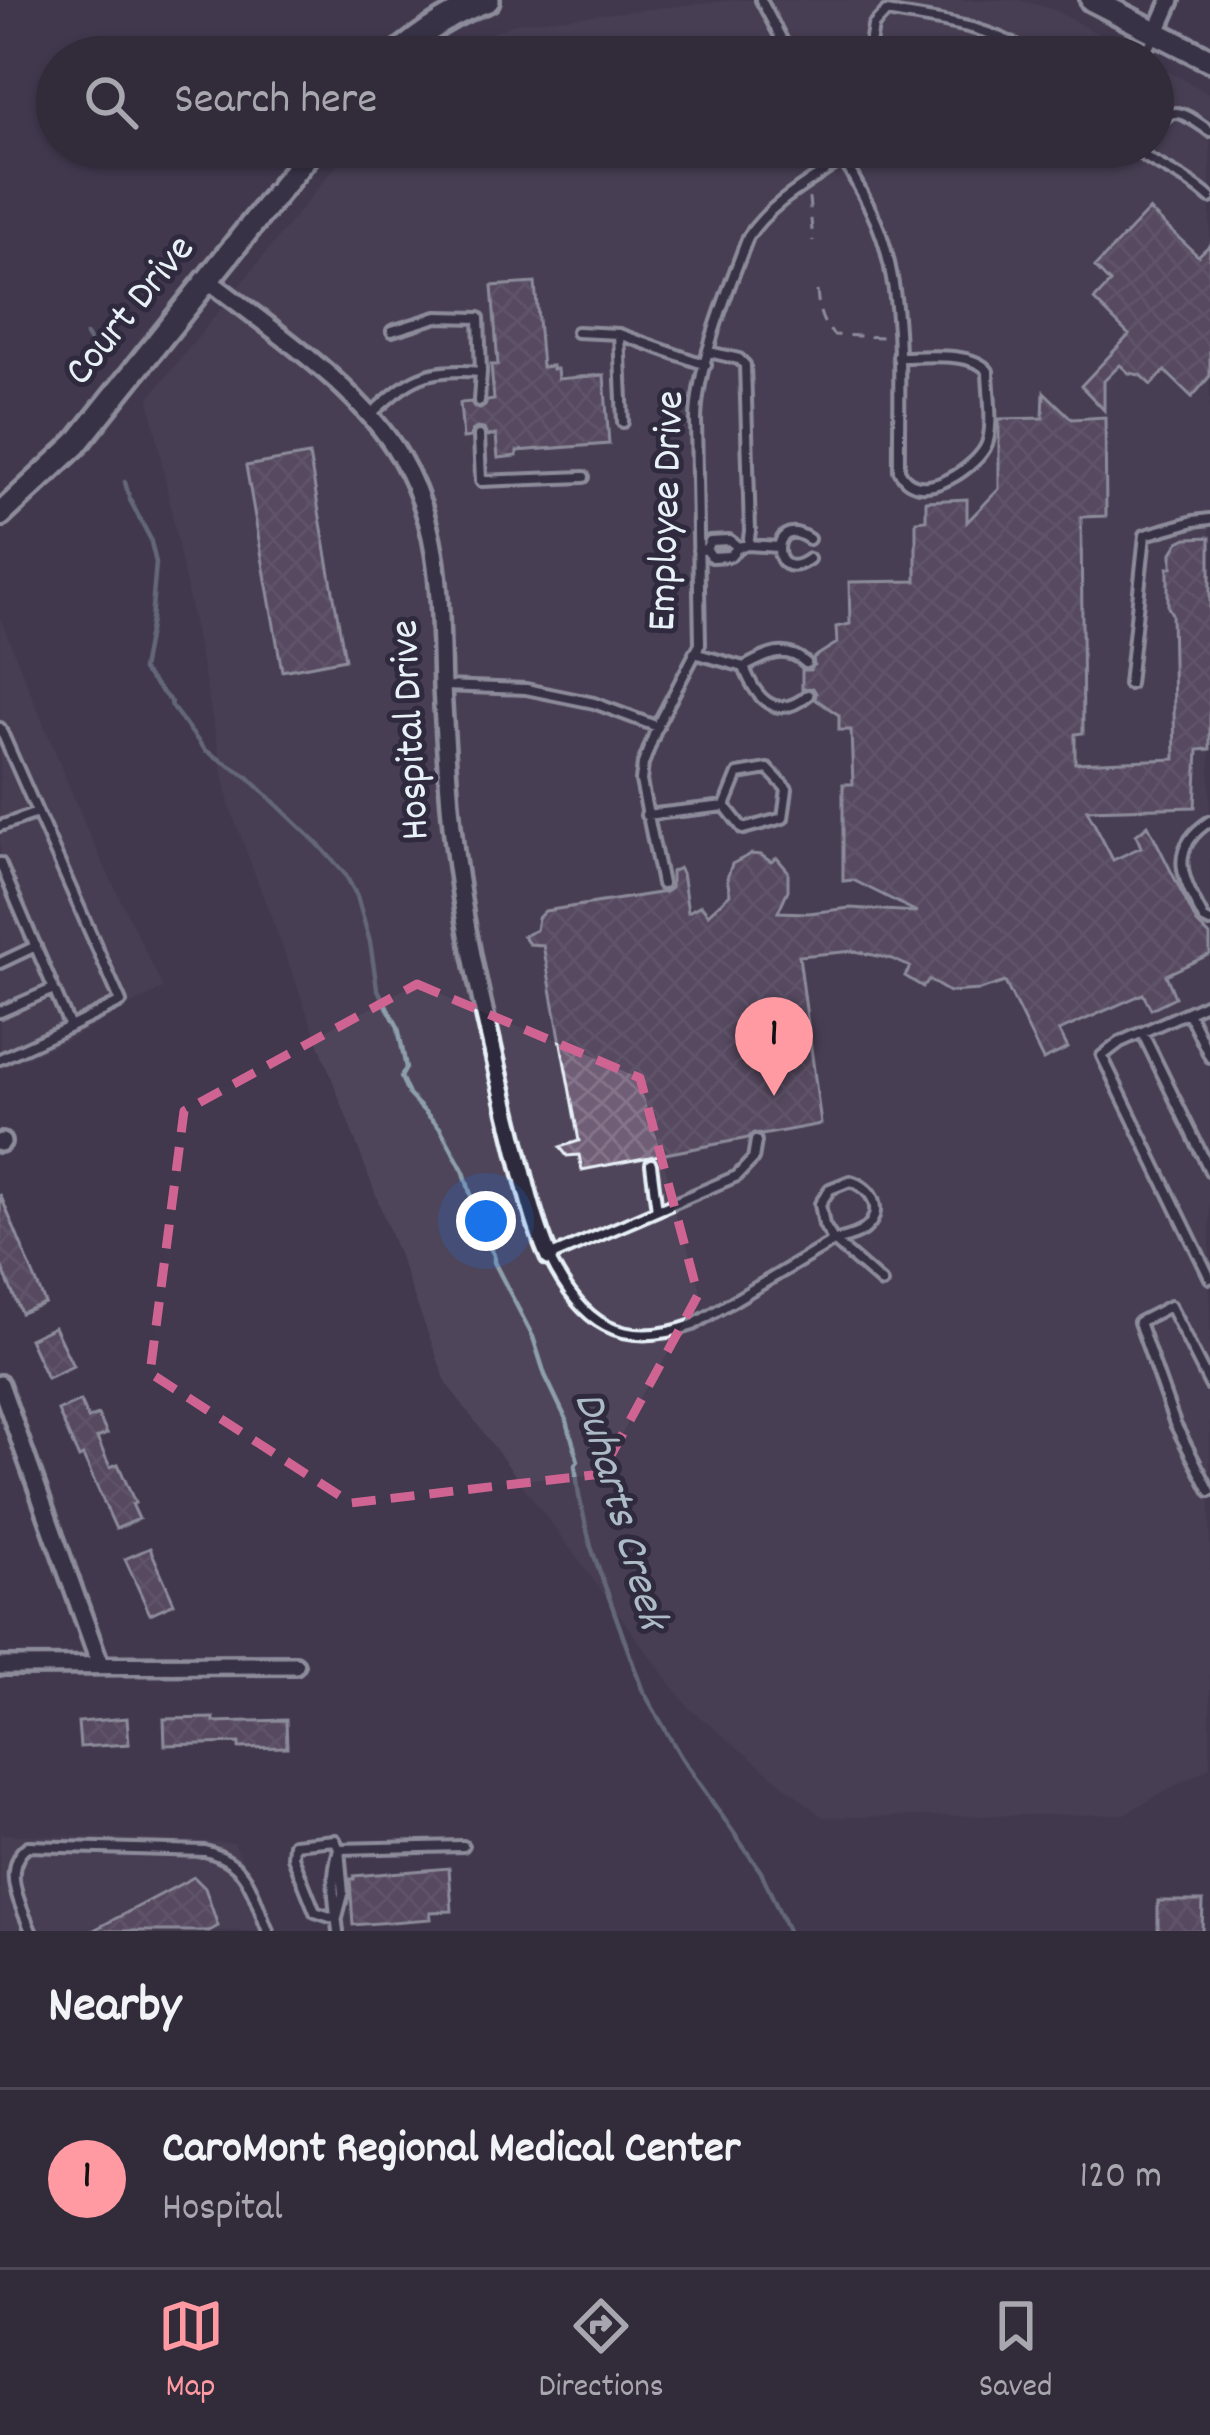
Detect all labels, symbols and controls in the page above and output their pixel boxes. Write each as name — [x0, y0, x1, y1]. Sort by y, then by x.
search box — [36, 36, 1174, 168]
icon: search — [78, 69, 144, 135]
text: Search here — [174, 70, 377, 134]
street label: Court Drive — [52, 223, 212, 401]
street label: Employee Drive — [635, 390, 703, 632]
street label: Hospital Drive — [377, 618, 449, 842]
pin: 1 — [735, 997, 813, 1096]
your location — [456, 1191, 516, 1251]
water label: Duharts Creek — [554, 1385, 683, 1640]
text: Nearby — [48, 1973, 181, 2045]
text: CaroMont Regional Medical Center — [162, 2119, 740, 2183]
text: 1 — [83, 2151, 91, 2206]
text: 120 m — [1079, 2151, 1162, 2206]
text: Hospital — [162, 2183, 283, 2238]
tab: Map — [158, 2293, 224, 2412]
tab: Directions — [539, 2293, 664, 2412]
tab: Saved — [979, 2293, 1052, 2412]

